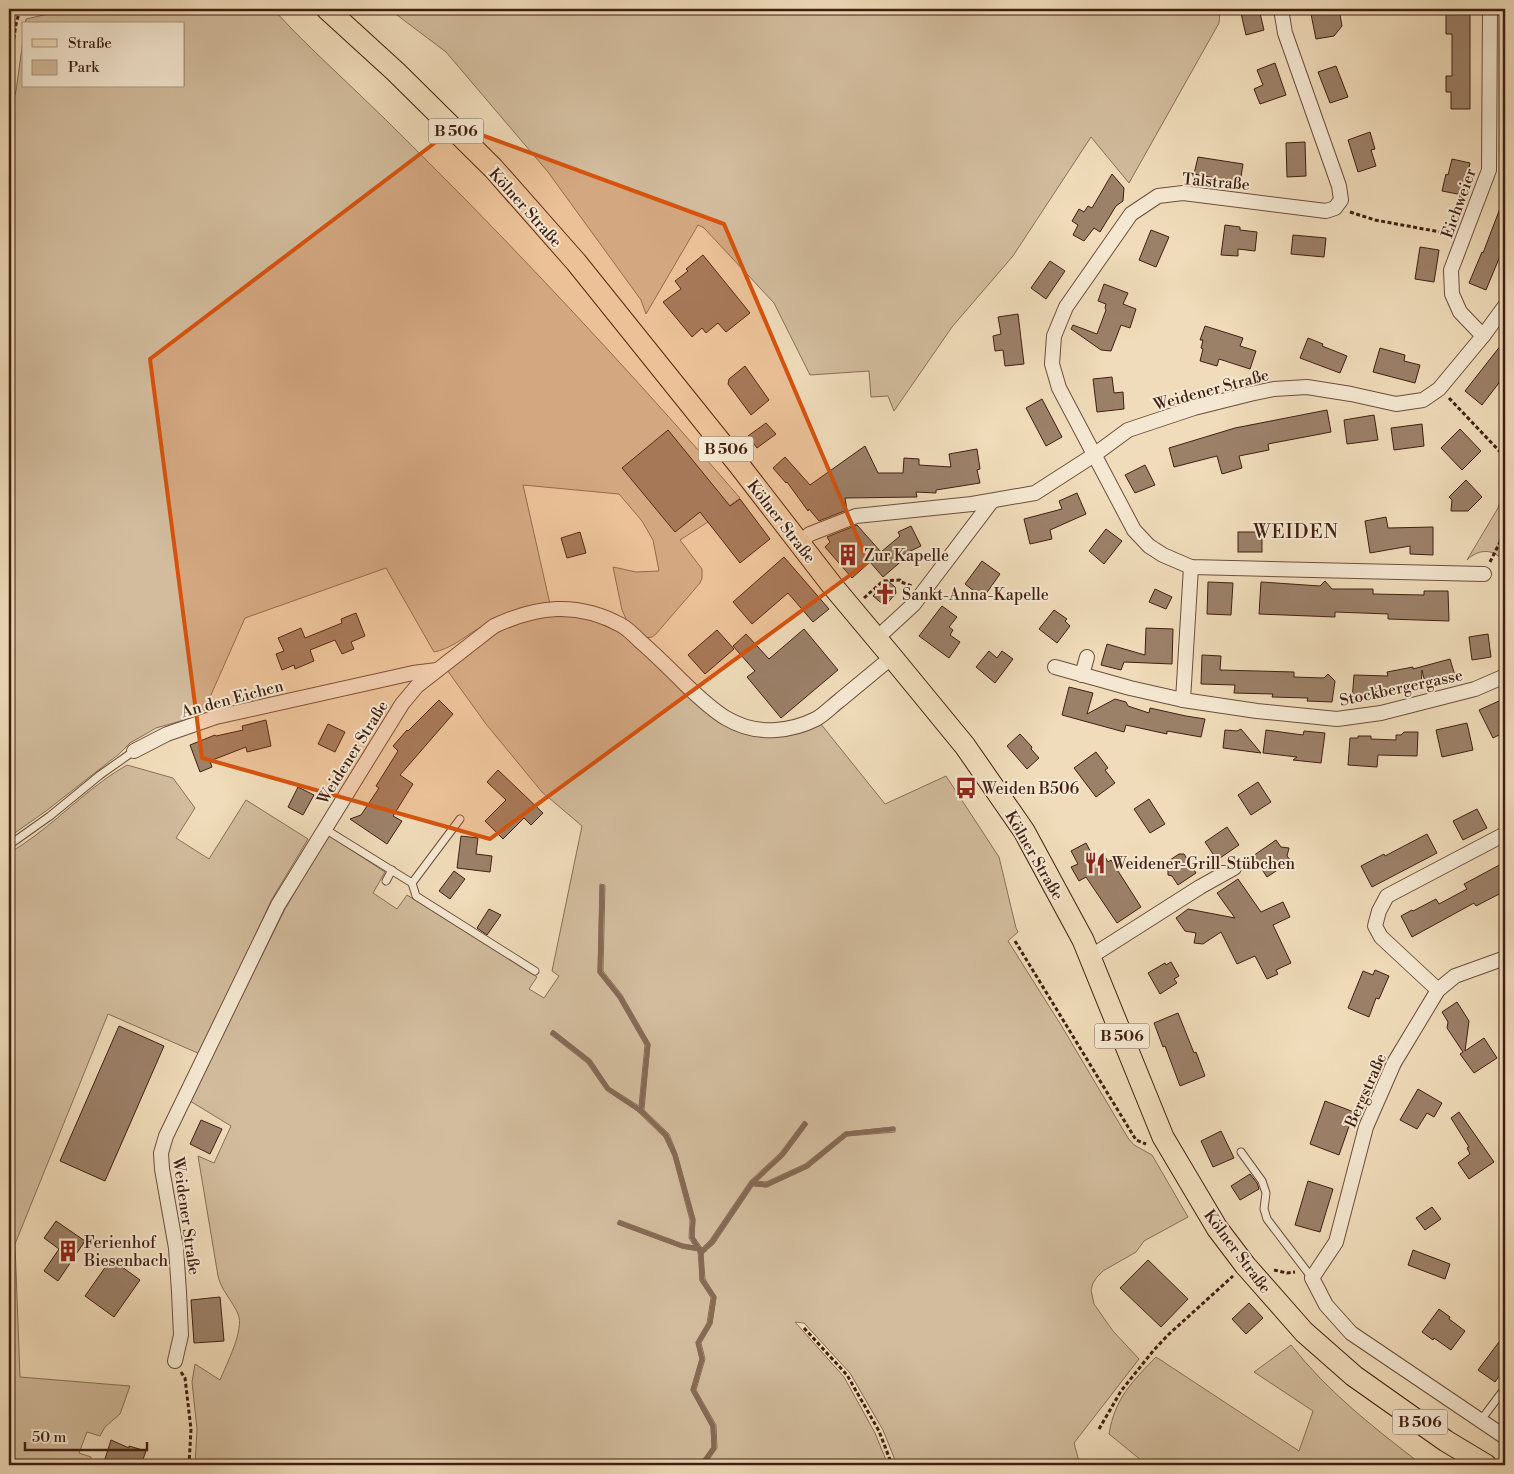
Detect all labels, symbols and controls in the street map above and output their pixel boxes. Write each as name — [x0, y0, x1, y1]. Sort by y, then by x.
legend — [22, 22, 185, 88]
text: Straße — [68, 34, 112, 53]
text: Park — [68, 58, 100, 77]
road number: B 506 — [428, 118, 484, 144]
street label: Kölner Straße — [484, 164, 566, 251]
street label: Eichweier — [1437, 166, 1481, 241]
street label: Talstraße — [1181, 169, 1251, 195]
street label: Weidener Straße — [1150, 365, 1271, 415]
road number: B 506 — [698, 436, 754, 462]
street label: Kölner Straße — [743, 476, 820, 567]
district label: WEIDEN — [1252, 520, 1339, 544]
building icon: Zur Kapelle — [835, 542, 861, 568]
place label: Zur Kapelle — [864, 546, 949, 566]
church icon: Sankt-Anna-Kapelle — [872, 581, 898, 607]
place label: Sankt-Anna-Kapelle — [902, 585, 1049, 605]
street label: Stockbergergasse — [1338, 665, 1465, 711]
street label: An den Eichen — [178, 676, 286, 723]
street label: Weidener Straße — [312, 697, 393, 809]
bus stop icon: Weiden B506 — [953, 775, 979, 801]
place label: Weiden B506 — [981, 779, 1080, 799]
street label: Kölner Straße — [1000, 807, 1068, 904]
restaurant icon: Weidener-Grill-Stübchen — [1082, 850, 1108, 876]
place label: Weidener-Grill-Stübchen — [1111, 854, 1295, 874]
road number: B 506 — [1094, 1024, 1150, 1048]
street label: Bergstraße — [1340, 1050, 1391, 1132]
street label: Weidener Straße — [168, 1155, 204, 1276]
street label: Kölner Straße — [1199, 1206, 1275, 1298]
place label: Ferienhof Biesenbach — [83, 1233, 168, 1271]
building icon: Ferienhof Biesenbach — [55, 1238, 81, 1264]
road number: B 506 — [1392, 1410, 1448, 1434]
scale bar — [25, 1419, 148, 1451]
text: 50 m — [32, 1428, 66, 1447]

